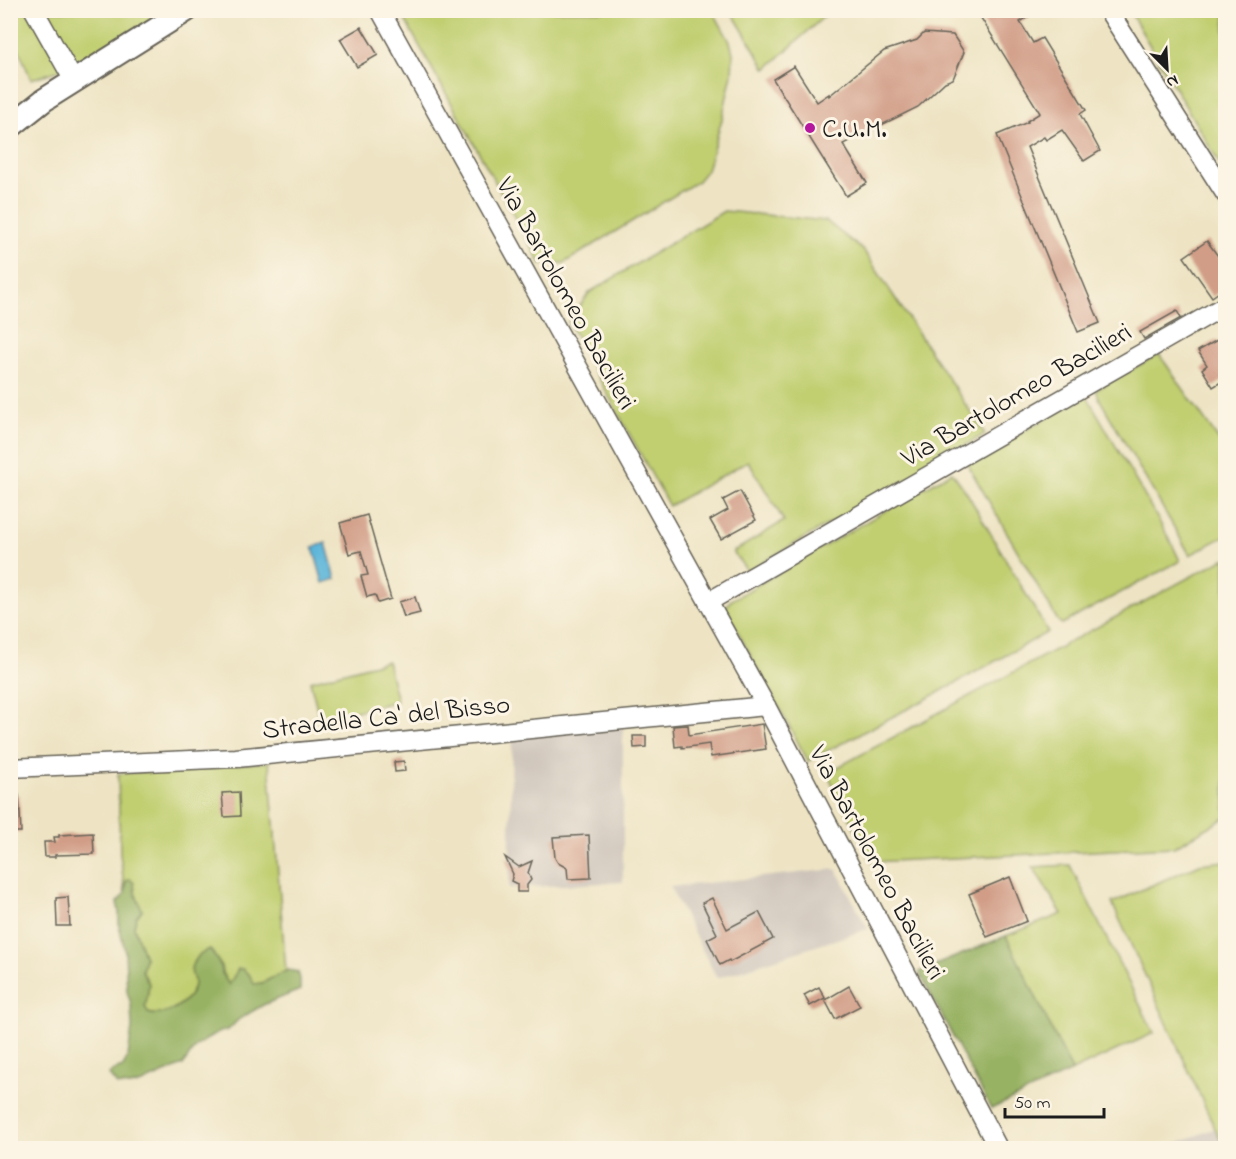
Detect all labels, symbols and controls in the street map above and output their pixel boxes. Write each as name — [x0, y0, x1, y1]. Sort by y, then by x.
north arrow — [1137, 39, 1197, 99]
text: N — [1162, 68, 1182, 94]
place label: C.U.M. — [822, 111, 887, 150]
marker: C.U.M. — [803, 121, 817, 135]
street label: Via Bartolomeo Bacilieri — [484, 170, 645, 418]
street label: Via Bartolomeo Bacilieri — [894, 314, 1140, 479]
street label: Stradella Ca' del Bisso — [260, 686, 512, 751]
street label: Via Bartolomeo Bacilieri — [797, 738, 954, 987]
scale bar — [1005, 1081, 1104, 1119]
text: 50 m — [1014, 1091, 1051, 1117]

